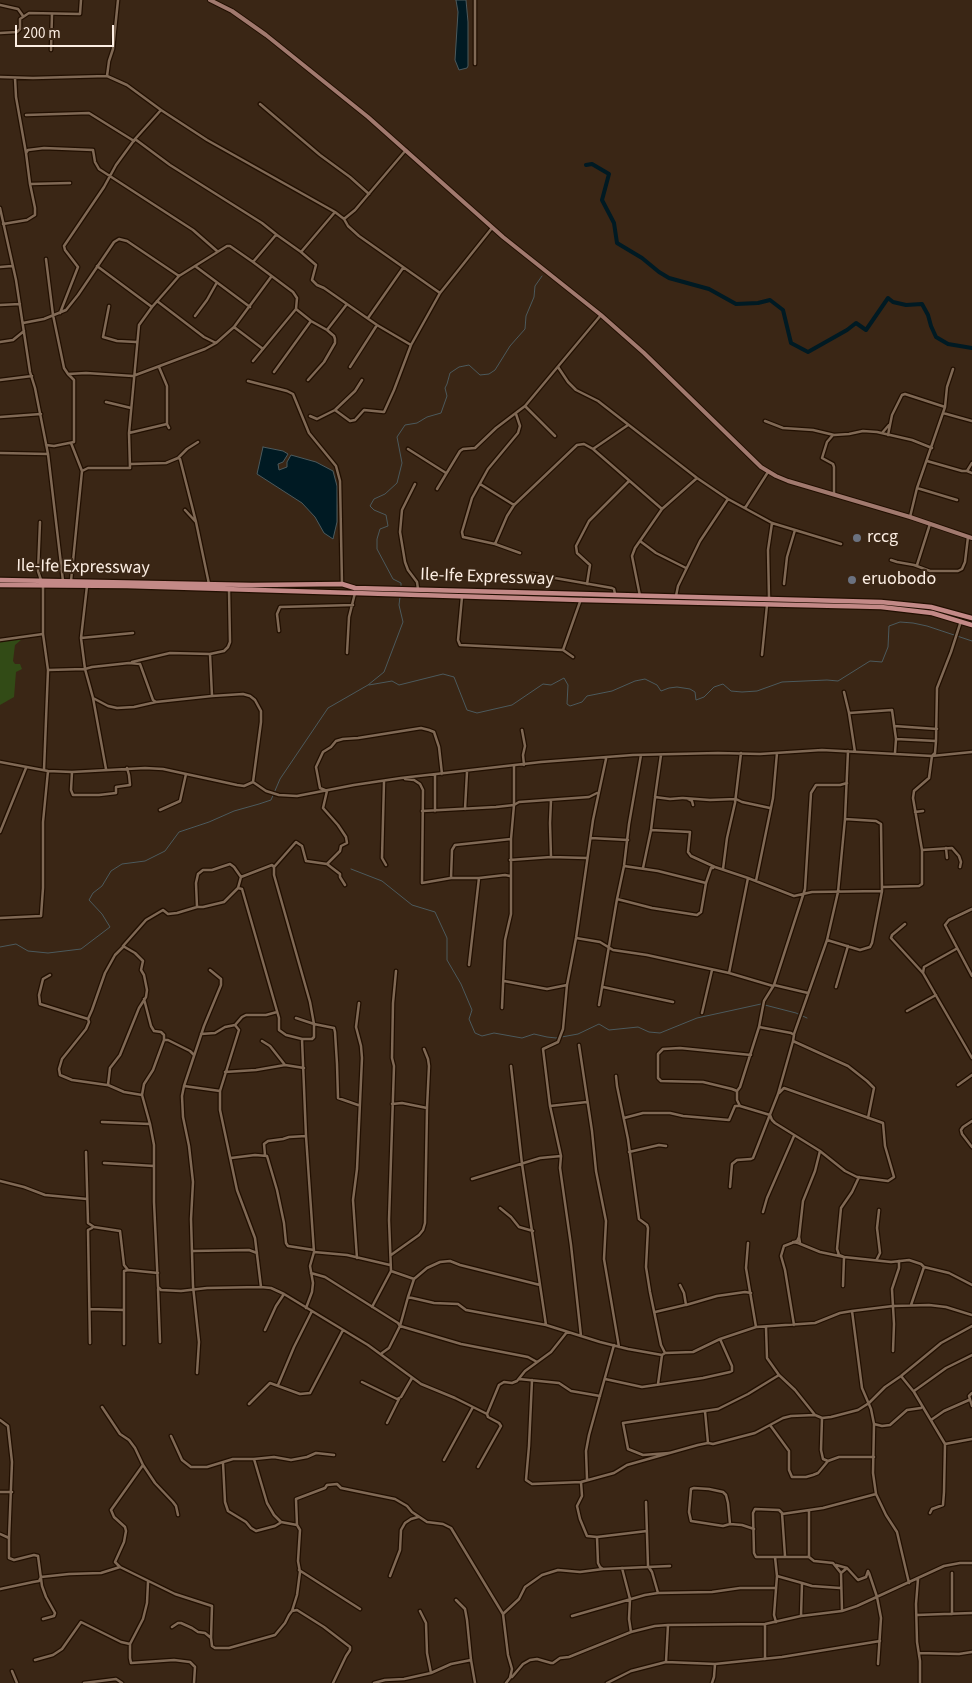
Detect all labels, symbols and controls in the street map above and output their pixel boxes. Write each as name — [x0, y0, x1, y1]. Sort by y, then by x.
scale bar — [18, 15, 116, 47]
text: 200 m — [23, 23, 61, 44]
place label: rccg — [867, 527, 898, 549]
marker: rccg — [851, 532, 863, 544]
street label: Ile-Ife Expressway — [16, 556, 150, 580]
street label: Ile-Ife Expressway — [420, 565, 554, 591]
place label: eruobodo — [862, 569, 936, 591]
marker: eruobodo — [846, 574, 858, 586]

